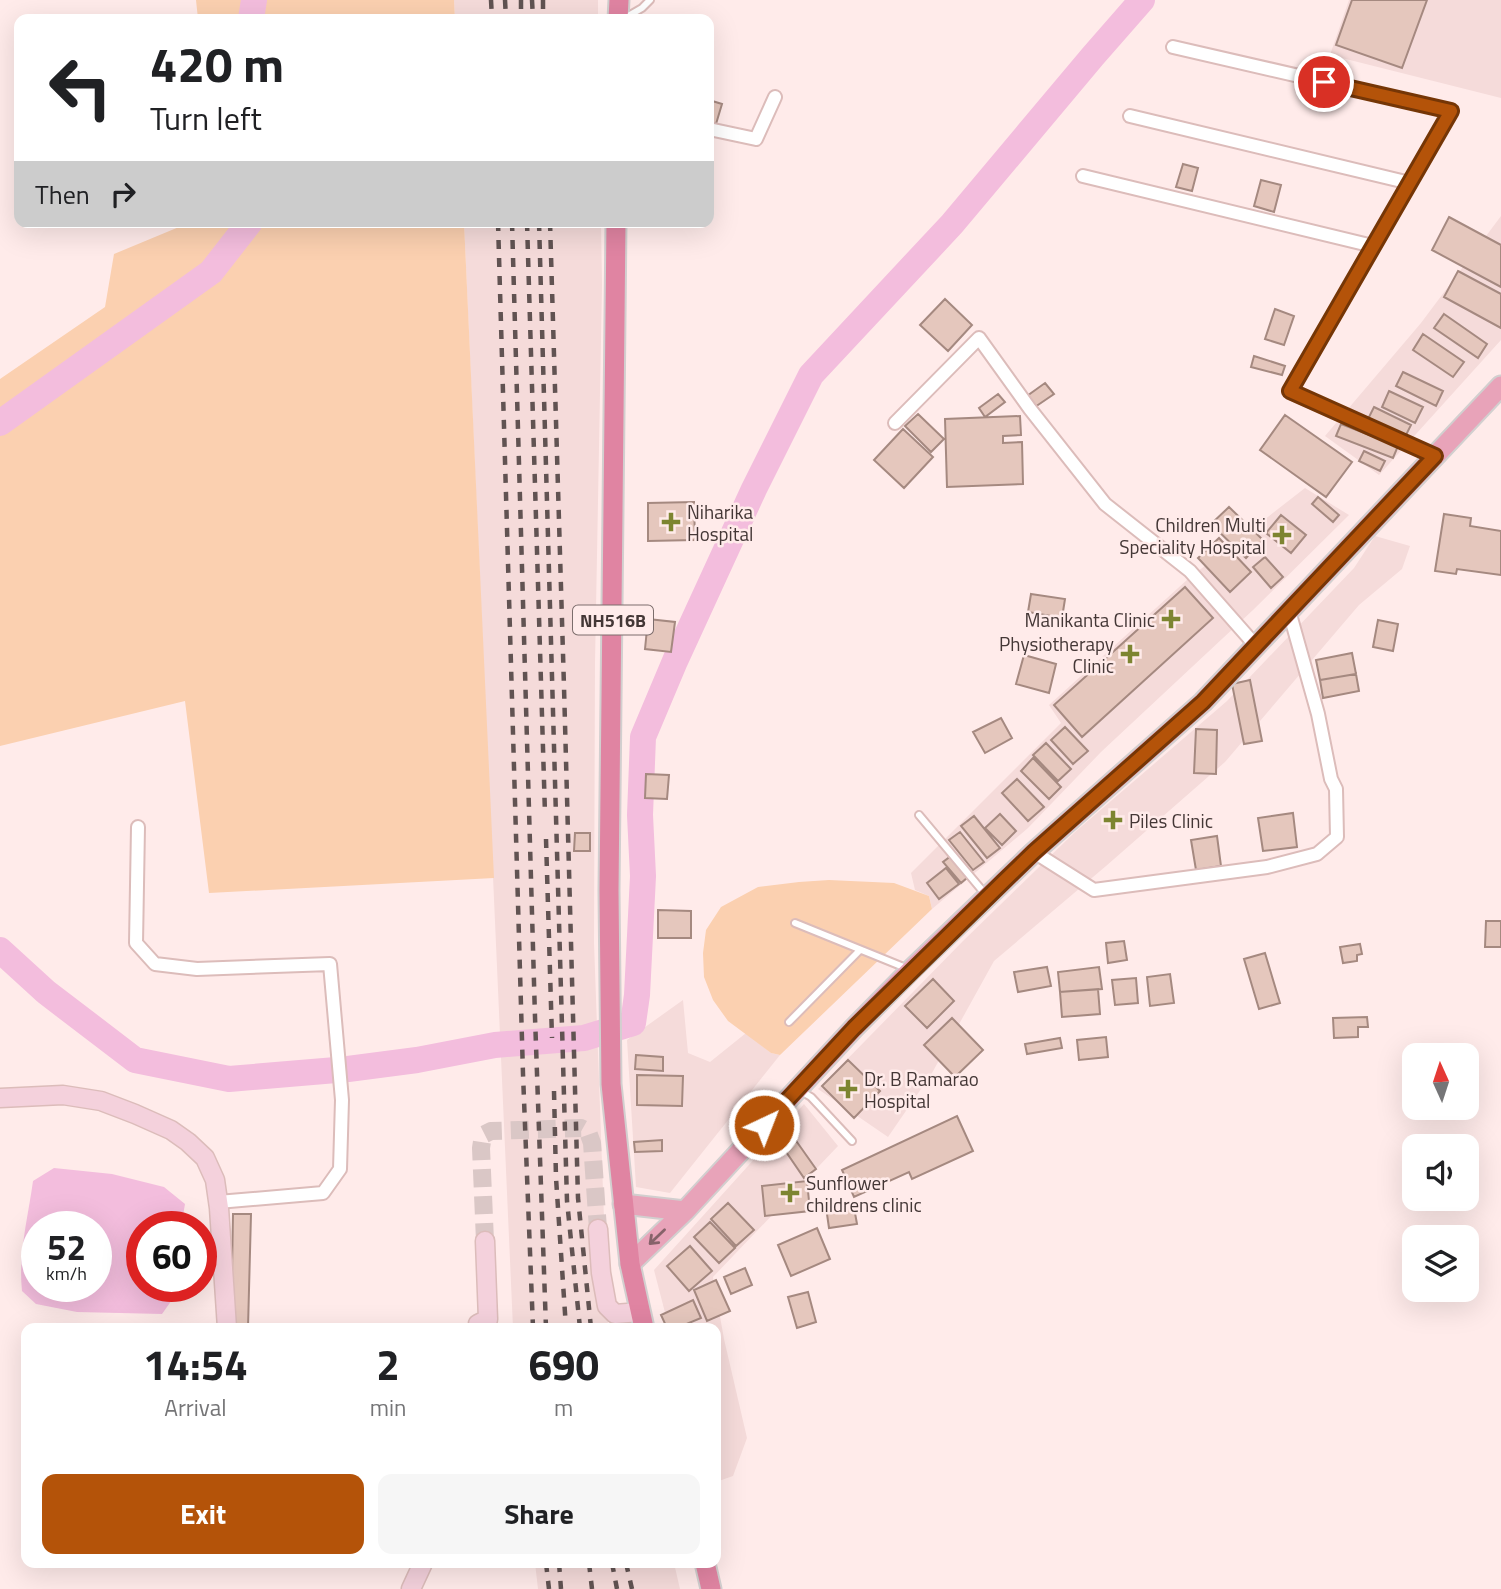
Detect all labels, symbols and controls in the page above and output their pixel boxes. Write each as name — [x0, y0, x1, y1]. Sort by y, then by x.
text: 420 m — [150, 26, 284, 101]
icon: left — [35, 42, 126, 133]
pin — [1294, 52, 1354, 112]
icon: arrive — [1305, 63, 1343, 101]
text: Turn left — [150, 94, 262, 142]
text: Then — [35, 175, 90, 214]
icon: right — [104, 175, 142, 213]
place label: Niharika Hospital — [687, 497, 754, 548]
place label: Children Multi Speciality Hospital — [1119, 510, 1266, 561]
marker: Niharika Hospital — [661, 512, 681, 532]
marker: Children Multi Speciality Hospital — [1272, 525, 1292, 545]
place label: Manikanta Clinic — [1025, 605, 1155, 634]
road number: NH516B — [573, 606, 653, 634]
marker: Manikanta Clinic — [1161, 609, 1181, 629]
place label: Physiotherapy Clinic — [999, 629, 1114, 680]
marker: Physiotherapy Clinic — [1120, 644, 1140, 664]
place label: Piles Clinic — [1129, 806, 1213, 835]
marker: Piles Clinic — [1103, 810, 1123, 830]
north arrow — [1402, 1043, 1479, 1120]
map controls — [1402, 1043, 1479, 1302]
place label: Dr. B Ramarao Hospital — [864, 1064, 979, 1115]
marker: Dr. B Ramarao Hospital — [838, 1079, 858, 1099]
position arrow — [727, 1088, 801, 1162]
button: sound — [1402, 1134, 1479, 1211]
place label: Sunflower childrens clinic — [806, 1168, 922, 1219]
marker: Sunflower childrens clinic — [780, 1183, 800, 1203]
speed limit sign: 60 — [126, 1211, 217, 1302]
text: 52 — [47, 1220, 86, 1274]
button: layers — [1402, 1225, 1479, 1302]
one-way arrow — [649, 1229, 666, 1246]
text: km/h — [46, 1260, 87, 1287]
text: 14:54 — [143, 1332, 248, 1396]
text: 2 — [376, 1332, 400, 1396]
text: 690 — [528, 1332, 599, 1396]
text: Arrival — [164, 1390, 227, 1425]
text: min — [370, 1390, 406, 1425]
text: m — [554, 1390, 573, 1425]
button: Exit — [42, 1474, 364, 1554]
button: Share — [378, 1474, 700, 1554]

